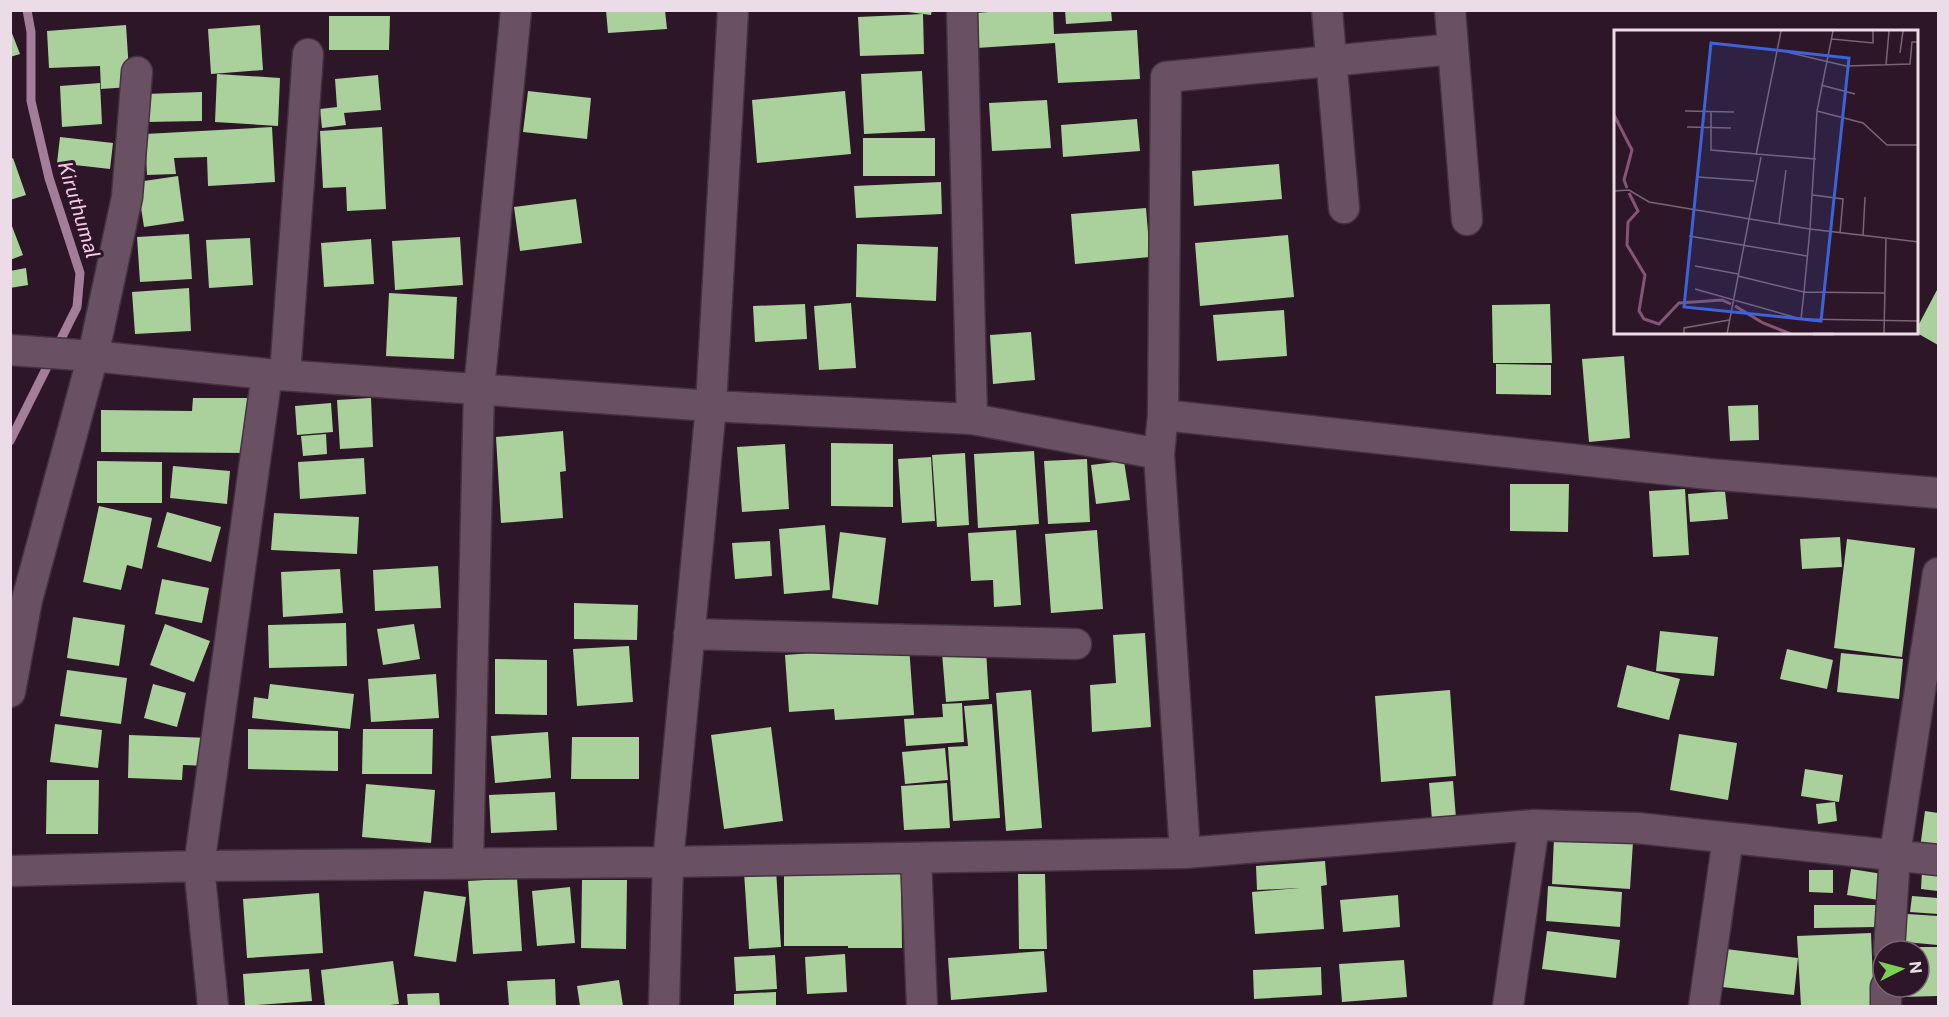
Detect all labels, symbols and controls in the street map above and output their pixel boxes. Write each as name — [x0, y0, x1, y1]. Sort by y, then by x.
inset map — [1614, 30, 1919, 334]
water label: Kiruthumal — [53, 159, 105, 261]
north arrow — [1871, 939, 1931, 999]
text: N — [1905, 960, 1926, 975]

